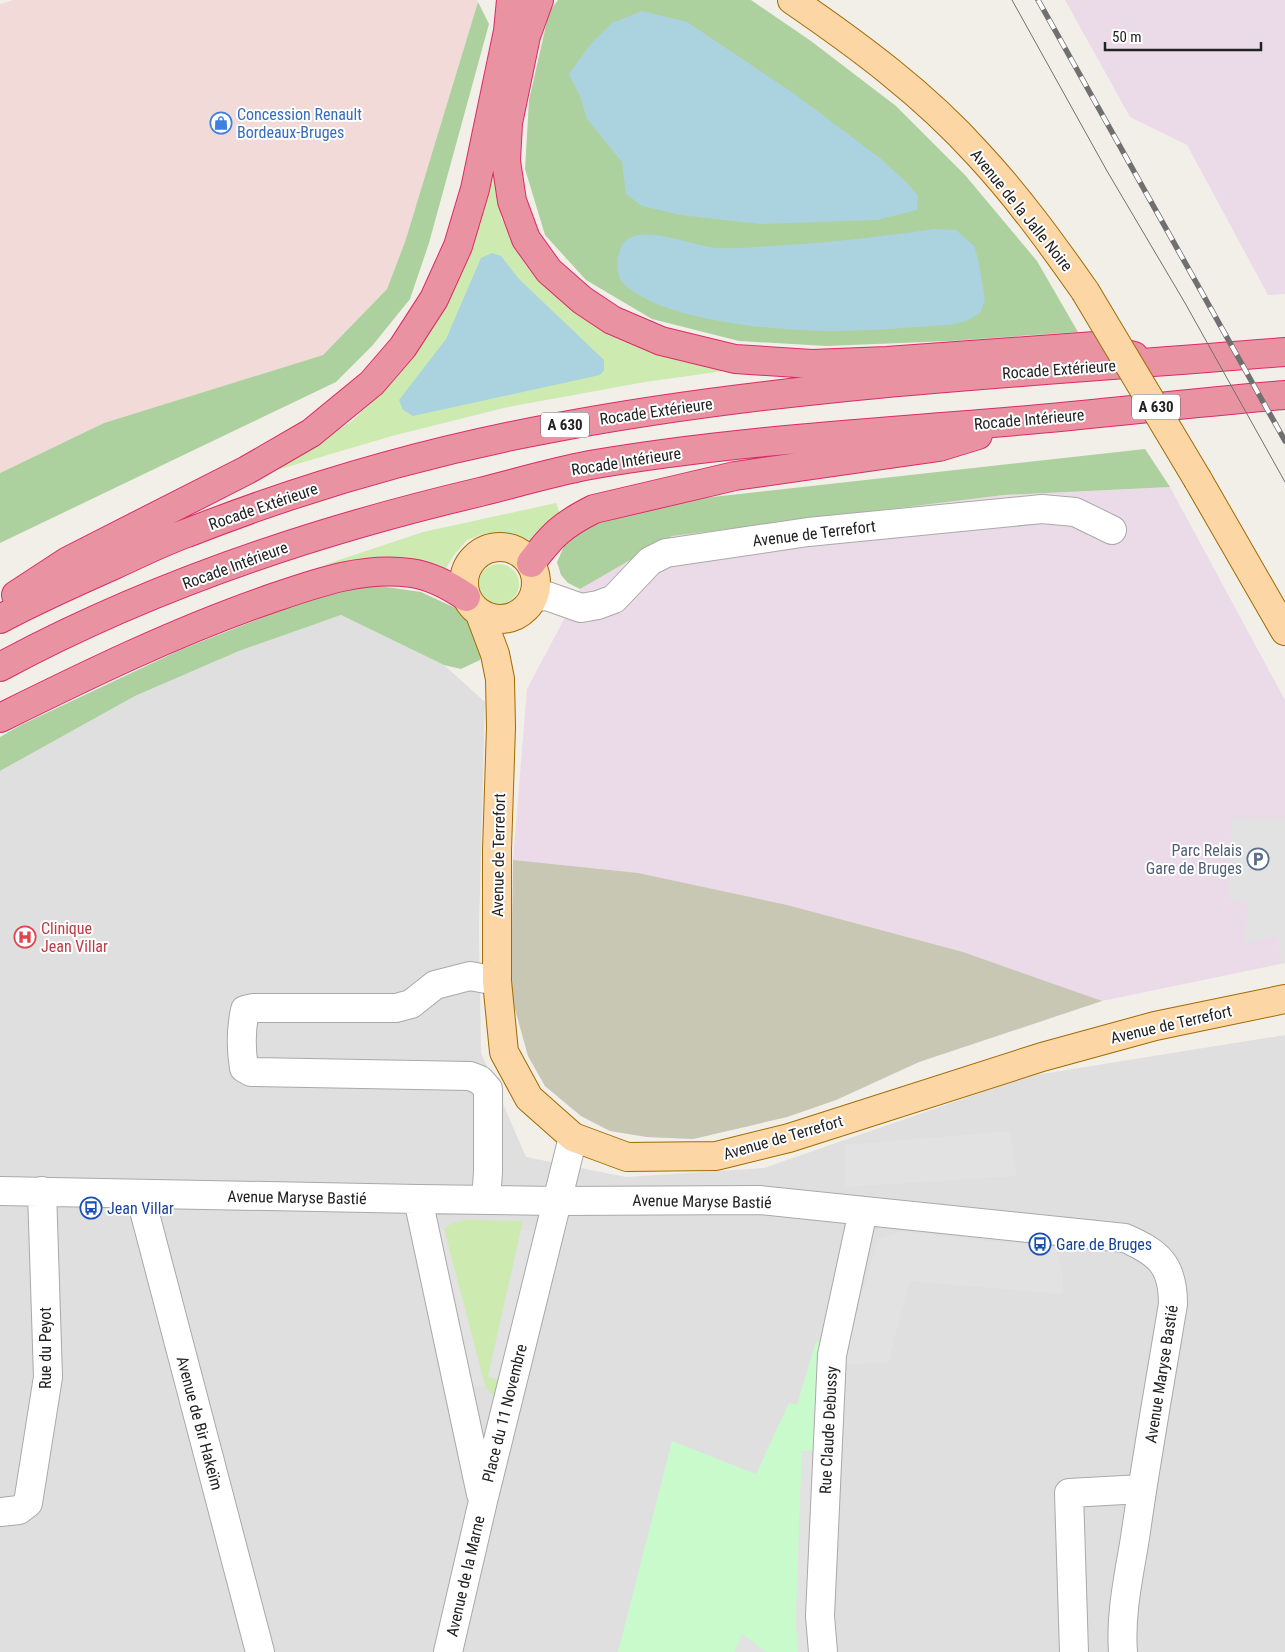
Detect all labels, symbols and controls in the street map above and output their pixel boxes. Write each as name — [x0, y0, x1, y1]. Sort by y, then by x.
scale bar — [1105, 20, 1261, 52]
text: 50 m — [1112, 28, 1142, 46]
place label: Concession Renault Bordeaux-Bruges — [237, 105, 362, 142]
shop icon: Concession Renault Bordeaux-Bruges — [209, 111, 233, 135]
street label: Avenue de la Jalle Noire — [967, 145, 1077, 275]
street label: Rocade Extérieure — [1002, 356, 1117, 383]
street label: Rocade Extérieure — [598, 394, 714, 429]
road number: A 630 — [1132, 394, 1180, 420]
street label: Rocade Intérieure — [973, 405, 1085, 434]
road number: A 630 — [541, 412, 589, 438]
street label: Rocade Intérieure — [570, 443, 682, 480]
street label: Rocade Extérieure — [206, 479, 320, 534]
street label: Avenue de Terrefort — [751, 516, 877, 550]
street label: Rocade Intérieure — [180, 538, 290, 593]
street label: Avenue de Terrefort — [488, 793, 509, 917]
place label: Parc Relais Gare de Bruges — [1146, 841, 1242, 878]
parking icon: Parc Relais Gare de Bruges — [1246, 847, 1270, 871]
place label: Clinique Jean Villar — [41, 919, 108, 956]
hospital icon: Clinique Jean Villar — [13, 925, 37, 949]
street label: Avenue de Terrefort — [1109, 1001, 1234, 1048]
street label: Avenue de Terrefort — [721, 1111, 846, 1164]
street label: Avenue Maryse Bastié — [227, 1187, 367, 1208]
street label: Avenue Maryse Bastié — [632, 1191, 772, 1212]
bus stop icon: Jean Villar — [79, 1196, 103, 1220]
place label: Jean Villar — [107, 1199, 174, 1218]
bus stop icon: Gare de Bruges — [1028, 1232, 1052, 1256]
place label: Gare de Bruges — [1056, 1235, 1152, 1254]
street label: Avenue Maryse Bastié — [1141, 1304, 1182, 1444]
street label: Rue du Peyot — [36, 1307, 55, 1389]
street label: Place du 11 Novembre — [478, 1342, 531, 1484]
street label: Avenue de Bir Hakeïm — [173, 1354, 227, 1492]
street label: Rue Claude Debussy — [816, 1365, 841, 1495]
street label: Avenue de la Marne — [442, 1514, 489, 1639]

